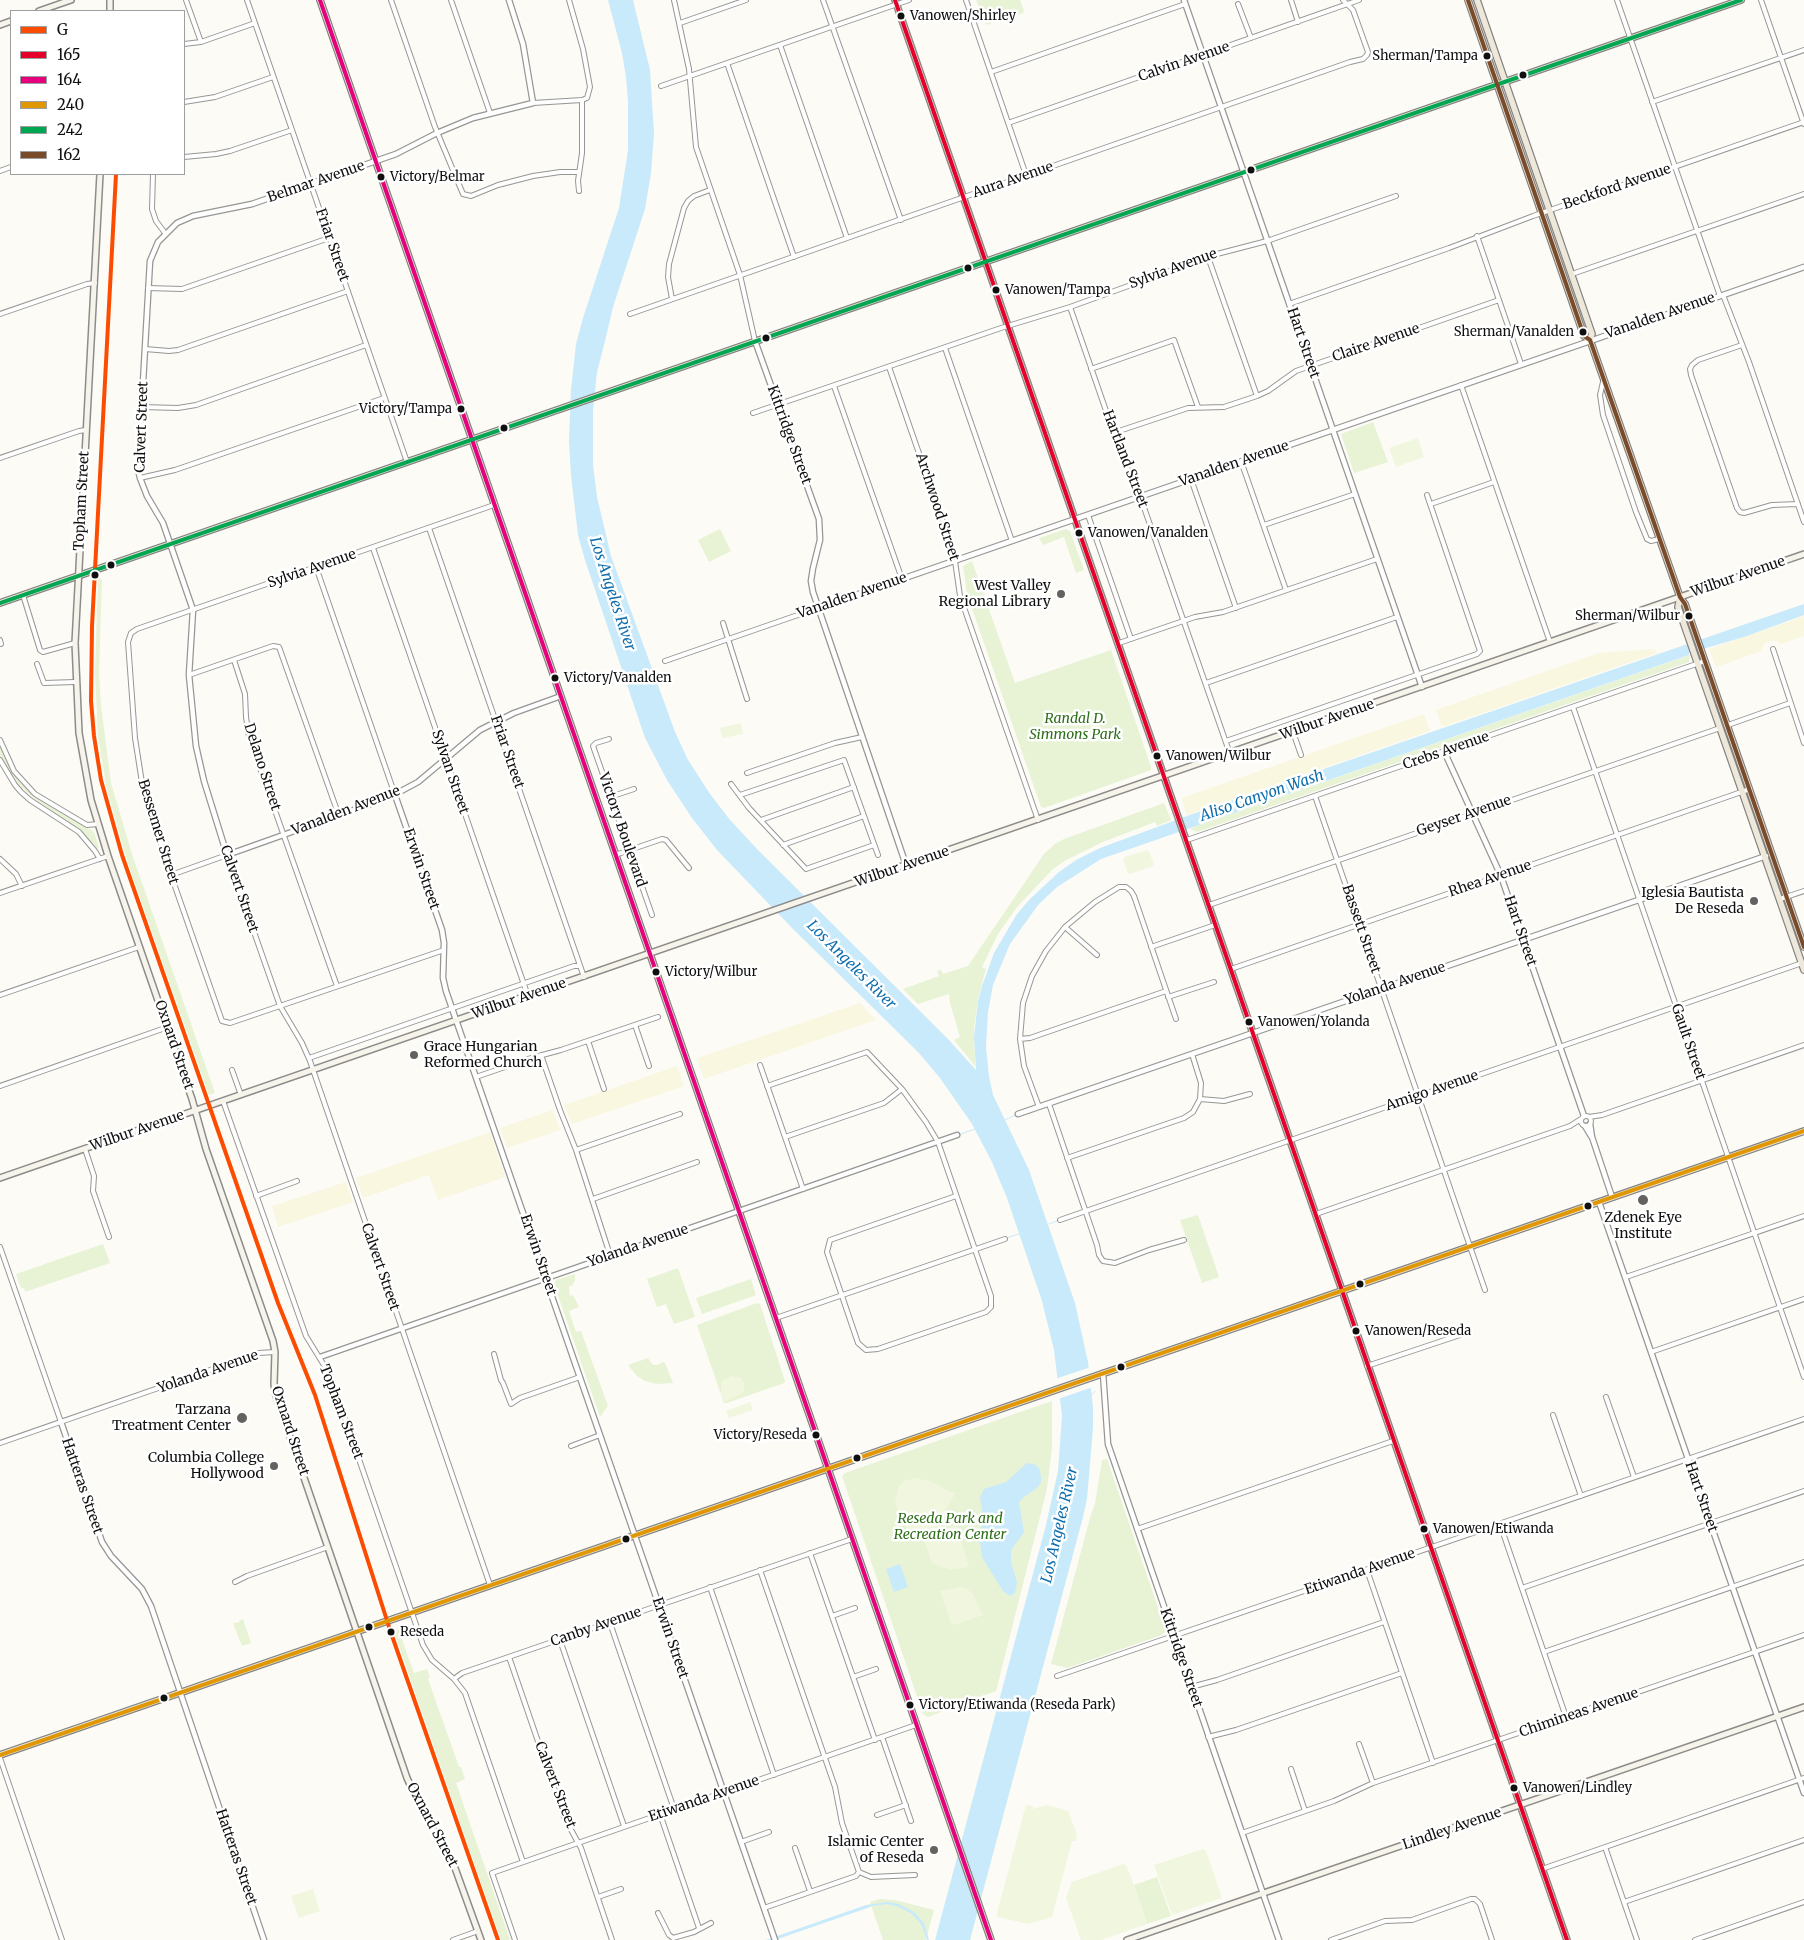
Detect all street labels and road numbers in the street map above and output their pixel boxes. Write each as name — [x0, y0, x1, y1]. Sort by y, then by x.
street label: Calvin Avenue — [1136, 39, 1232, 85]
street label: Belmar Avenue — [265, 158, 367, 206]
street label: Aura Avenue — [970, 158, 1056, 202]
street label: Beckford Avenue — [1561, 161, 1673, 213]
street label: Friar Street — [312, 206, 352, 284]
street label: Sylvia Avenue — [1127, 245, 1219, 293]
street label: Vanalden Avenue — [1603, 289, 1717, 343]
street label: Hart Street — [1283, 305, 1323, 381]
street label: Claire Avenue — [1330, 320, 1422, 366]
street label: Calvert Street — [132, 381, 152, 473]
street label: Kittridge Street — [763, 383, 815, 487]
street label: Hartland Street — [1099, 408, 1151, 510]
street label: Vanalden Avenue — [1177, 437, 1291, 491]
street label: Topham Street — [71, 451, 93, 551]
street label: Archwood Street — [912, 451, 962, 563]
street label: Sylvia Avenue — [266, 546, 358, 592]
street label: Wilbur Avenue — [1689, 553, 1787, 601]
street label: Vanalden Avenue — [795, 569, 909, 623]
street label: Wilbur Avenue — [1278, 696, 1376, 744]
street label: Friar Street — [487, 713, 527, 791]
street label: Delano Street — [240, 721, 284, 813]
street label: Sylvan Street — [428, 728, 472, 816]
street label: Crebs Avenue — [1401, 728, 1491, 774]
street label: Victory Boulevard — [595, 770, 649, 890]
street label: Bessemer Street — [134, 777, 182, 887]
street label: Vanalden Avenue — [289, 783, 403, 839]
street label: Geyser Avenue — [1415, 792, 1513, 840]
street label: Erwin Street — [399, 826, 443, 912]
street label: Calvert Street — [216, 843, 262, 935]
street label: Wilbur Avenue — [853, 843, 951, 891]
street label: Rhea Avenue — [1446, 857, 1534, 901]
street label: Bassett Street — [1338, 882, 1384, 976]
street label: Hart Street — [1500, 893, 1540, 969]
street label: Yolanda Avenue — [1342, 959, 1448, 1009]
street label: Wilbur Avenue — [470, 975, 568, 1023]
street label: Oxnard Street — [151, 998, 197, 1092]
street label: Gault Street — [1667, 1002, 1709, 1082]
street label: Amigo Avenue — [1383, 1067, 1481, 1115]
street label: Wilbur Avenue — [88, 1107, 186, 1155]
street label: Erwin Street — [516, 1212, 560, 1298]
street label: Calvert Street — [357, 1221, 403, 1313]
street label: Yolanda Avenue — [585, 1221, 691, 1271]
street label: Yolanda Avenue — [155, 1347, 261, 1397]
street label: Topham Street — [315, 1362, 367, 1462]
street label: Oxnard Street — [268, 1384, 312, 1478]
street label: Hatteras Street — [58, 1436, 106, 1536]
street label: Hart Street — [1681, 1459, 1721, 1535]
street label: Etiwanda Avenue — [1303, 1545, 1417, 1599]
street label: Erwin Street — [648, 1595, 692, 1681]
street label: Canby Avenue — [548, 1604, 644, 1650]
street label: Kittridge Street — [1156, 1606, 1206, 1710]
street label: Chimineas Avenue — [1517, 1685, 1641, 1741]
street label: Calvert Street — [531, 1739, 579, 1831]
street label: Etiwanda Avenue — [647, 1772, 761, 1826]
street label: Oxnard Street — [403, 1780, 461, 1870]
street label: Lindley Avenue — [1400, 1804, 1504, 1854]
street label: Hatteras Street — [212, 1807, 260, 1907]

